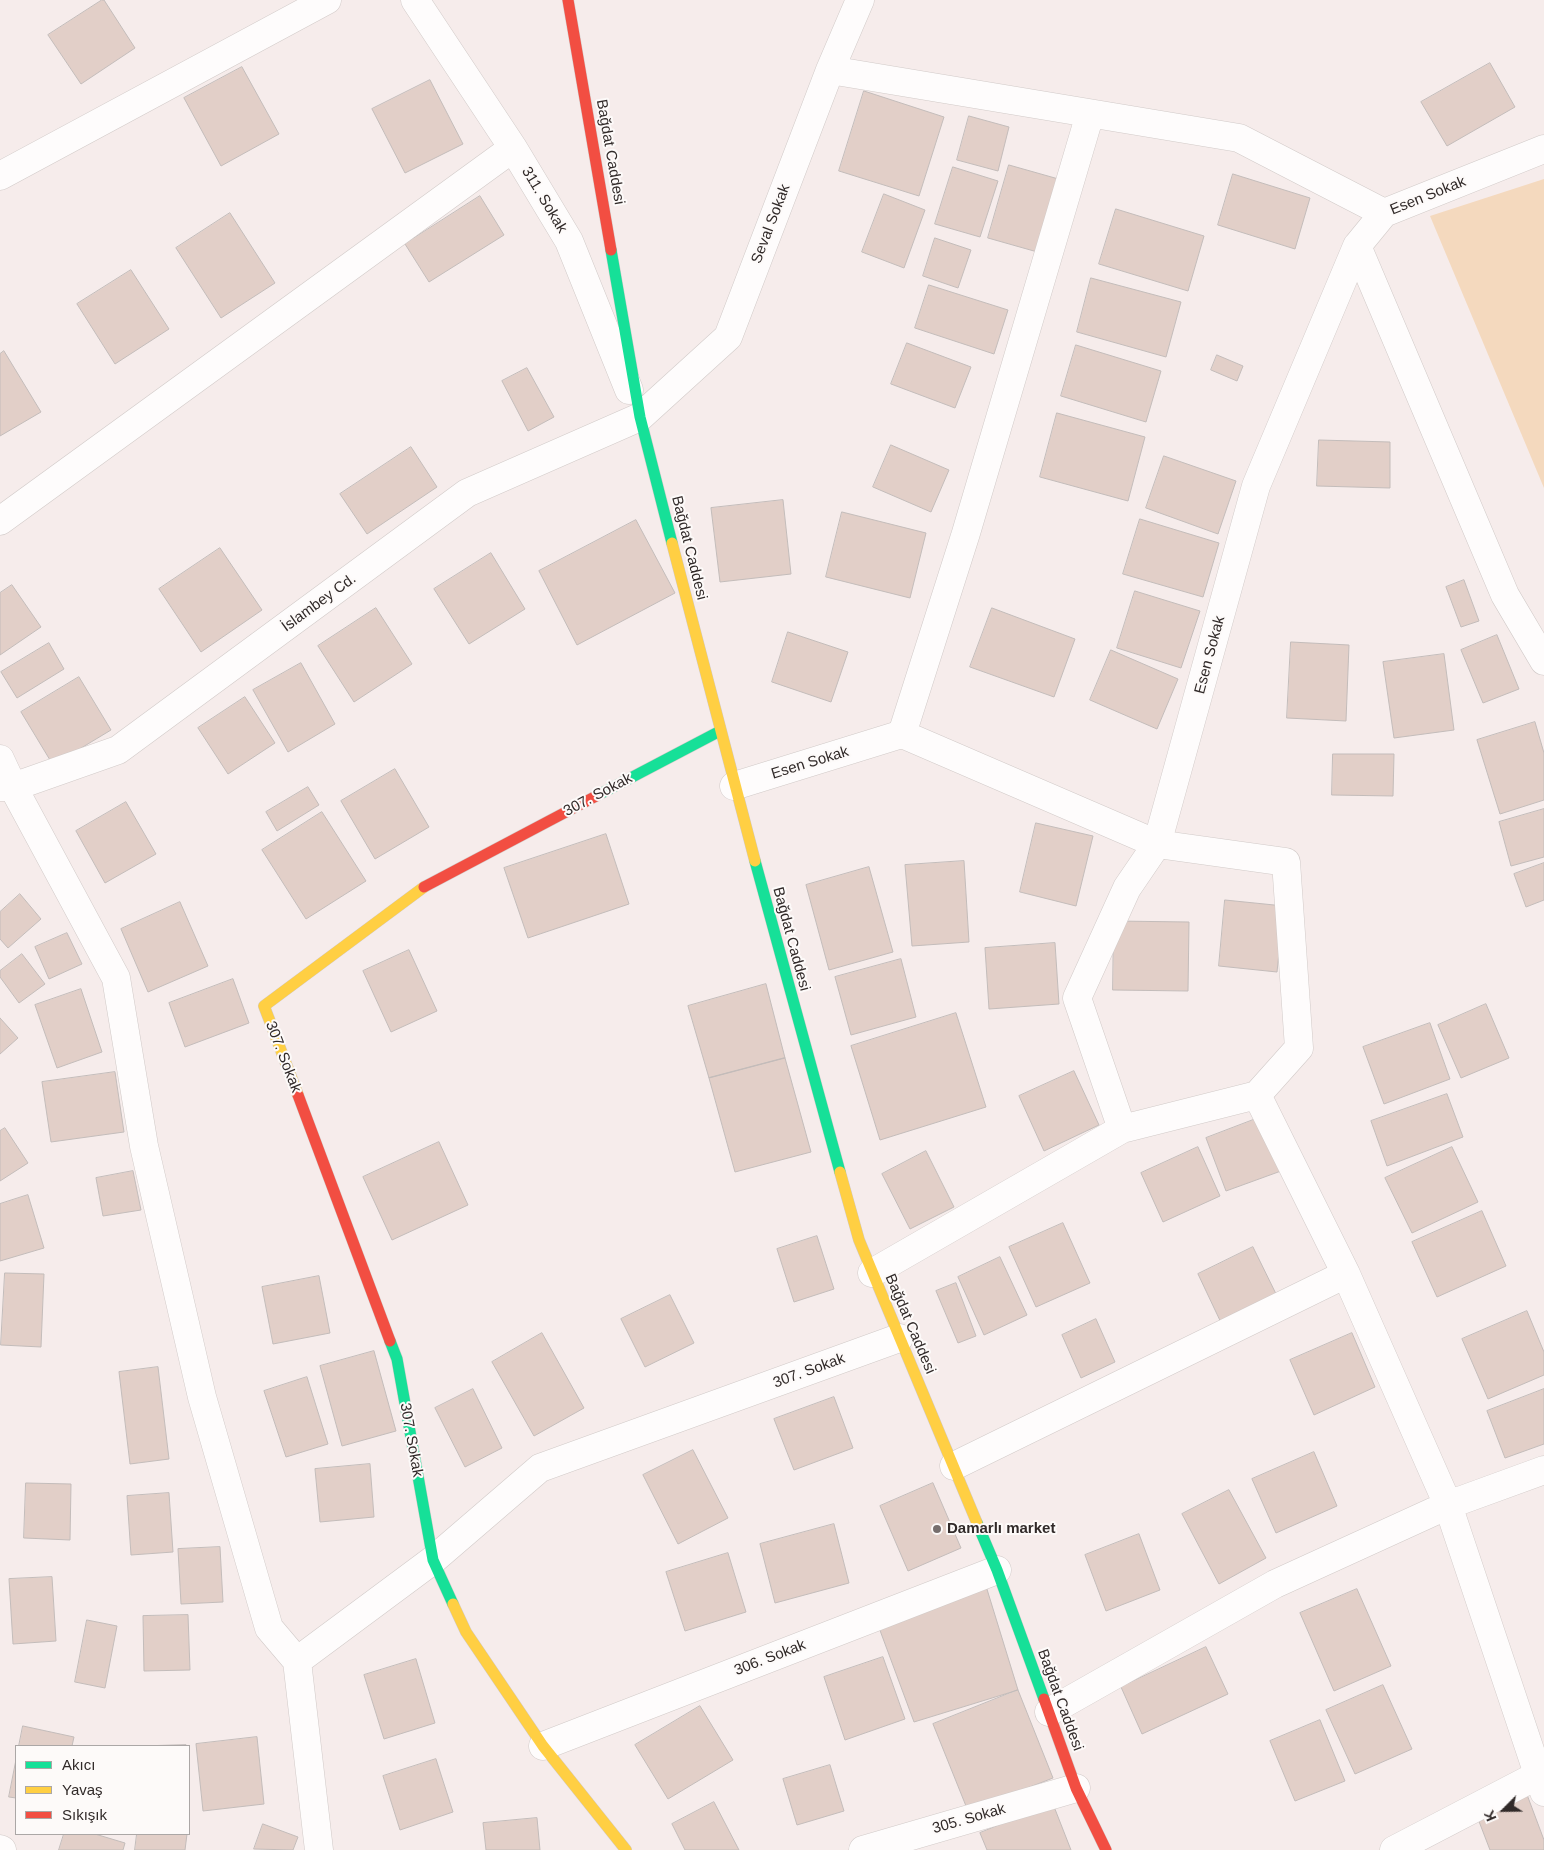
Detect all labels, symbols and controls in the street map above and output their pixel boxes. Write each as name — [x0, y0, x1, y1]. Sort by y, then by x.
street label: Bağdat Caddesi — [592, 98, 628, 206]
street label: 311. Sokak — [517, 164, 571, 236]
street label: Esen Sokak — [1388, 173, 1468, 219]
street label: Seval Sokak — [748, 182, 794, 266]
street label: Bağdat Caddesi — [667, 494, 711, 602]
street label: İslambey Cd. — [278, 570, 360, 636]
street label: Esen Sokak — [1191, 614, 1229, 696]
street label: Esen Sokak — [769, 743, 851, 783]
street label: 307. Sokak — [561, 769, 635, 821]
street label: Bağdat Caddesi — [768, 885, 814, 993]
street label: 307. Sokak — [261, 1019, 305, 1095]
street label: Bağdat Caddesi — [881, 1271, 939, 1377]
street label: 307. Sokak — [771, 1350, 847, 1392]
street label: 307. Sokak — [396, 1401, 426, 1479]
place label: Damarlı market — [947, 1520, 1055, 1538]
marker: Damarlı market — [931, 1523, 943, 1535]
street label: 306. Sokak — [732, 1636, 808, 1680]
street label: Bağdat Caddesi — [1033, 1647, 1087, 1753]
legend — [15, 1745, 190, 1835]
text: Akıcı — [62, 1756, 95, 1773]
text: Yavaş — [62, 1781, 103, 1798]
north arrow — [1479, 1785, 1529, 1835]
street label: 305. Sokak — [930, 1800, 1008, 1838]
text: Sıkışık — [62, 1806, 107, 1823]
text: K — [1481, 1808, 1500, 1824]

